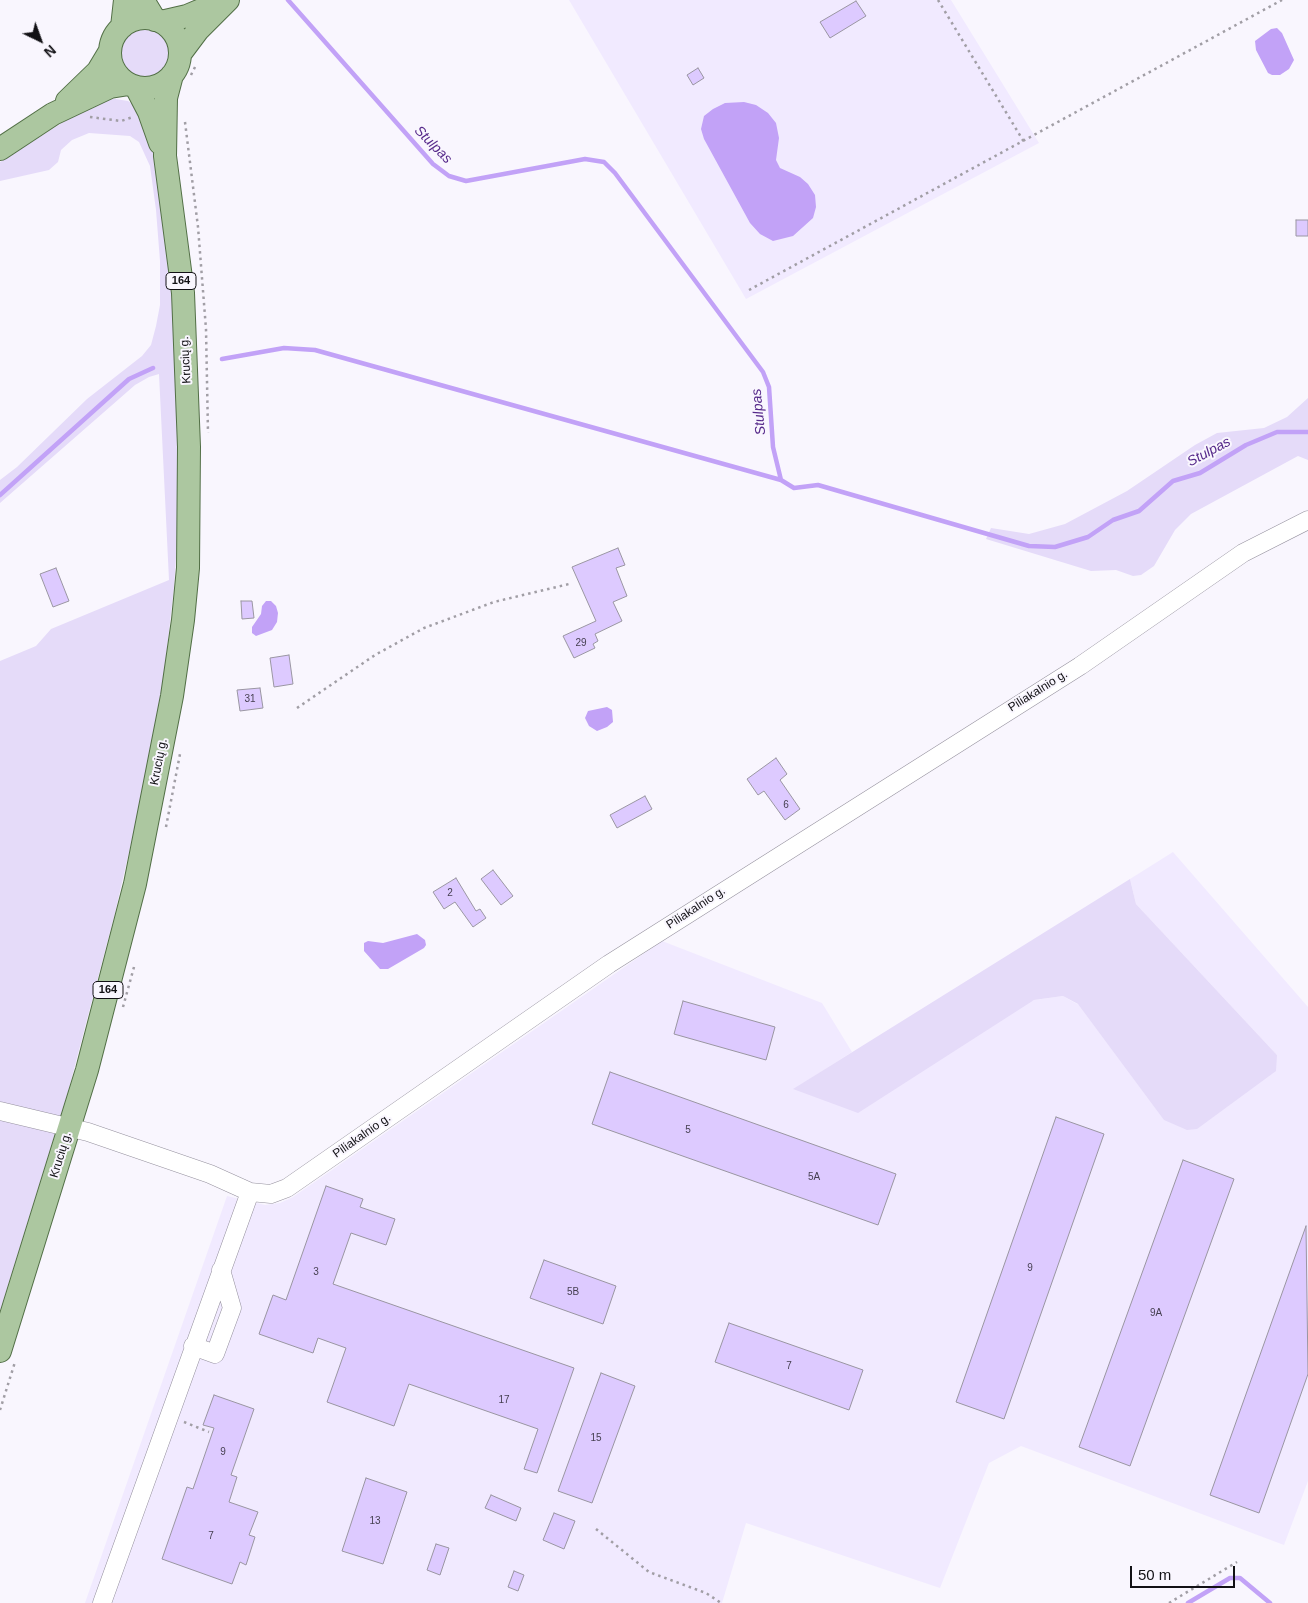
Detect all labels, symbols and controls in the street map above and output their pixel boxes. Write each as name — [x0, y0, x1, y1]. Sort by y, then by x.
north arrow — [15, 15, 65, 65]
text: N — [41, 42, 59, 60]
water label: Stulpas — [411, 123, 455, 167]
road number: 164 — [166, 272, 196, 290]
street label: Krucių g. — [178, 336, 194, 384]
water label: Stulpas — [748, 388, 770, 436]
water label: Stulpas — [1184, 434, 1234, 470]
house number: 29 — [575, 637, 587, 649]
street label: Piliakalnio g. — [1006, 667, 1070, 715]
house number: 31 — [244, 693, 256, 705]
street label: Krucių g. — [147, 737, 171, 787]
house number: 6 — [783, 799, 789, 811]
street label: Piliakalnio g. — [664, 884, 728, 932]
house number: 2 — [447, 887, 453, 899]
road number: 164 — [93, 982, 123, 998]
street label: Piliakalnio g. — [330, 1111, 394, 1161]
house number: 5 — [685, 1124, 691, 1136]
street label: Krucių g. — [47, 1130, 75, 1180]
house number: 5A — [808, 1171, 820, 1183]
house number: 9 — [1027, 1262, 1033, 1274]
house number: 3 — [313, 1266, 319, 1278]
house number: 5B — [567, 1286, 579, 1298]
house number: 9A — [1150, 1307, 1162, 1319]
house number: 7 — [786, 1360, 792, 1372]
house number: 17 — [498, 1394, 510, 1406]
house number: 15 — [590, 1432, 602, 1444]
house number: 9 — [220, 1446, 226, 1458]
house number: 13 — [369, 1515, 381, 1527]
house number: 7 — [208, 1530, 214, 1542]
scale bar — [1133, 1556, 1238, 1588]
text: 50 m — [1138, 1566, 1171, 1583]

